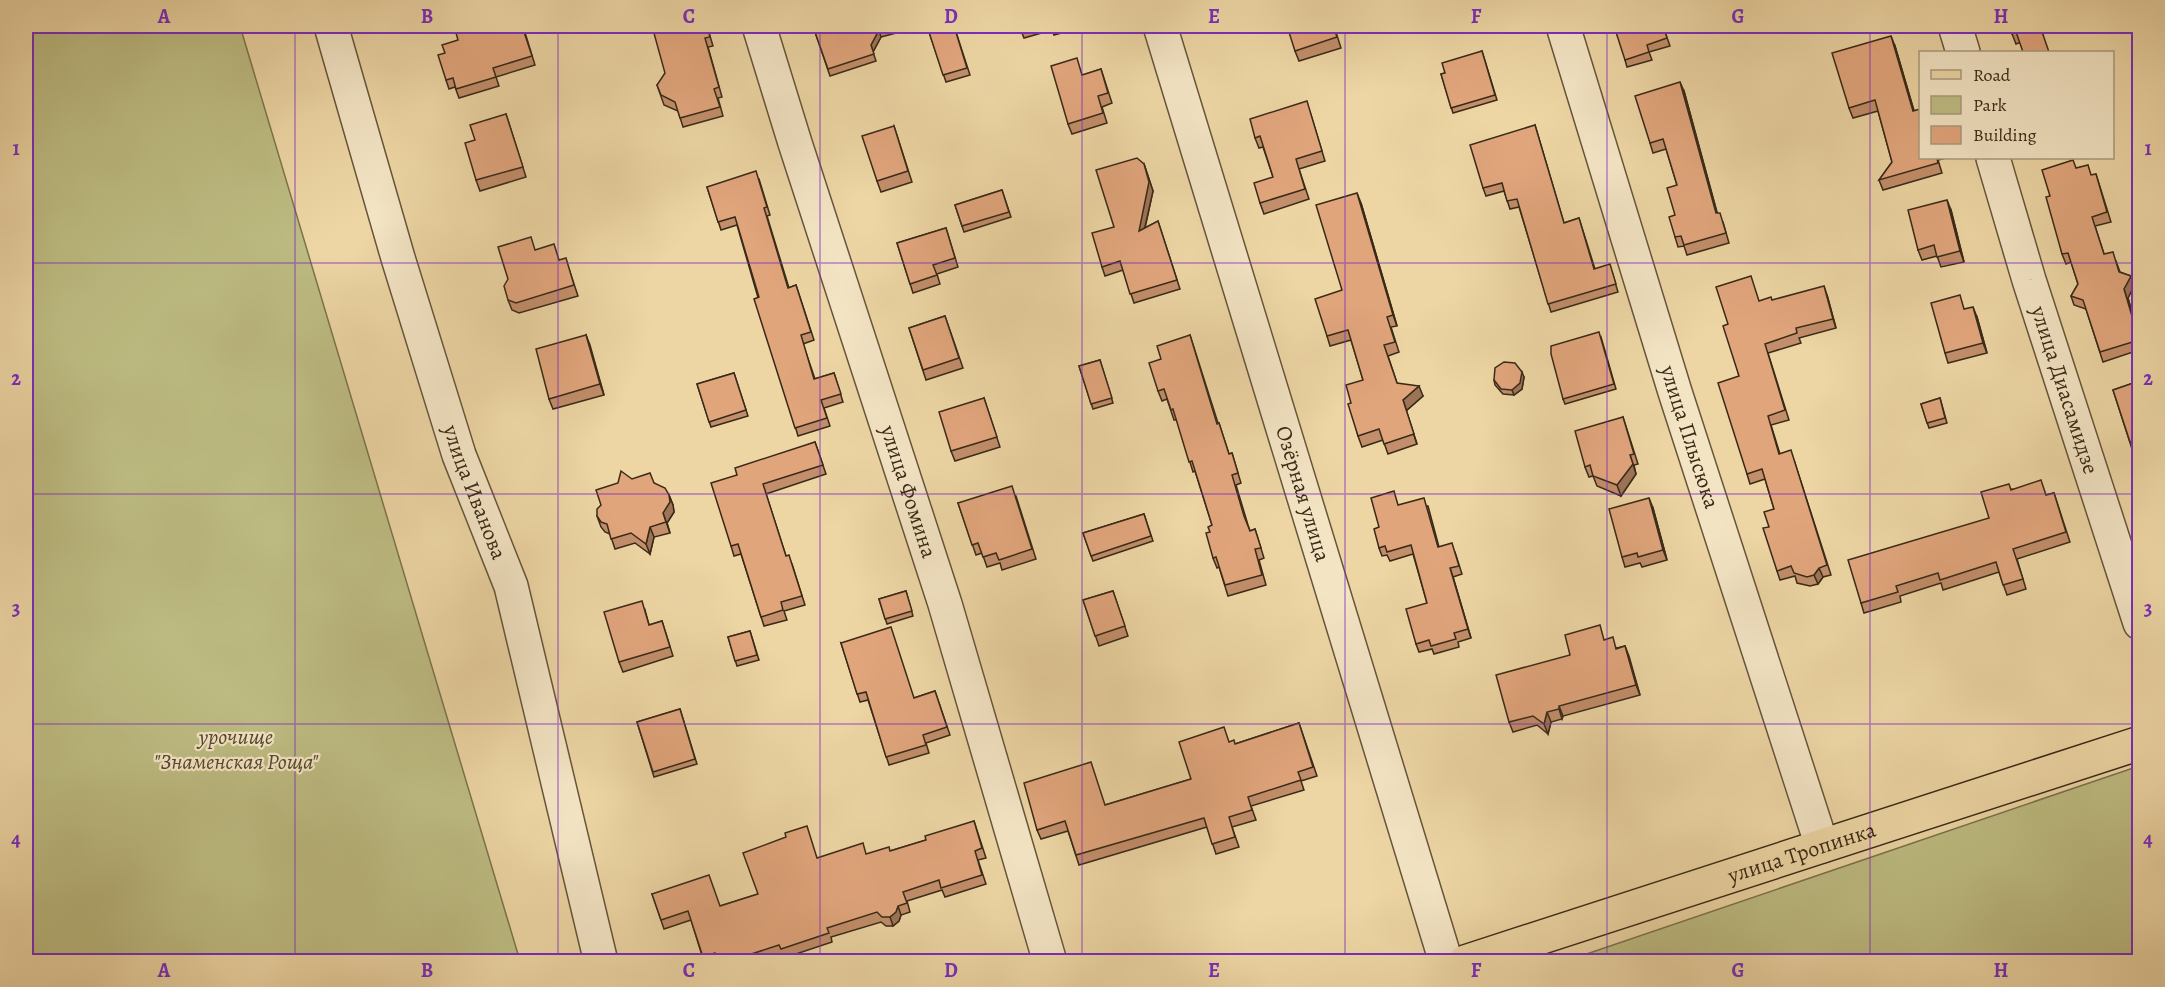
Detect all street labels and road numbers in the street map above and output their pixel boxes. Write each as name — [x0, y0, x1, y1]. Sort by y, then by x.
street label: улица Диасамидзе — [2023, 301, 2106, 478]
street label: улица Плысюка — [1652, 361, 1727, 513]
street label: улица Иванова — [435, 420, 514, 565]
street label: улица Фомина — [873, 420, 944, 563]
street label: Озёрная улица — [1268, 422, 1338, 566]
street label: улица Тропинка — [1723, 814, 1880, 891]

